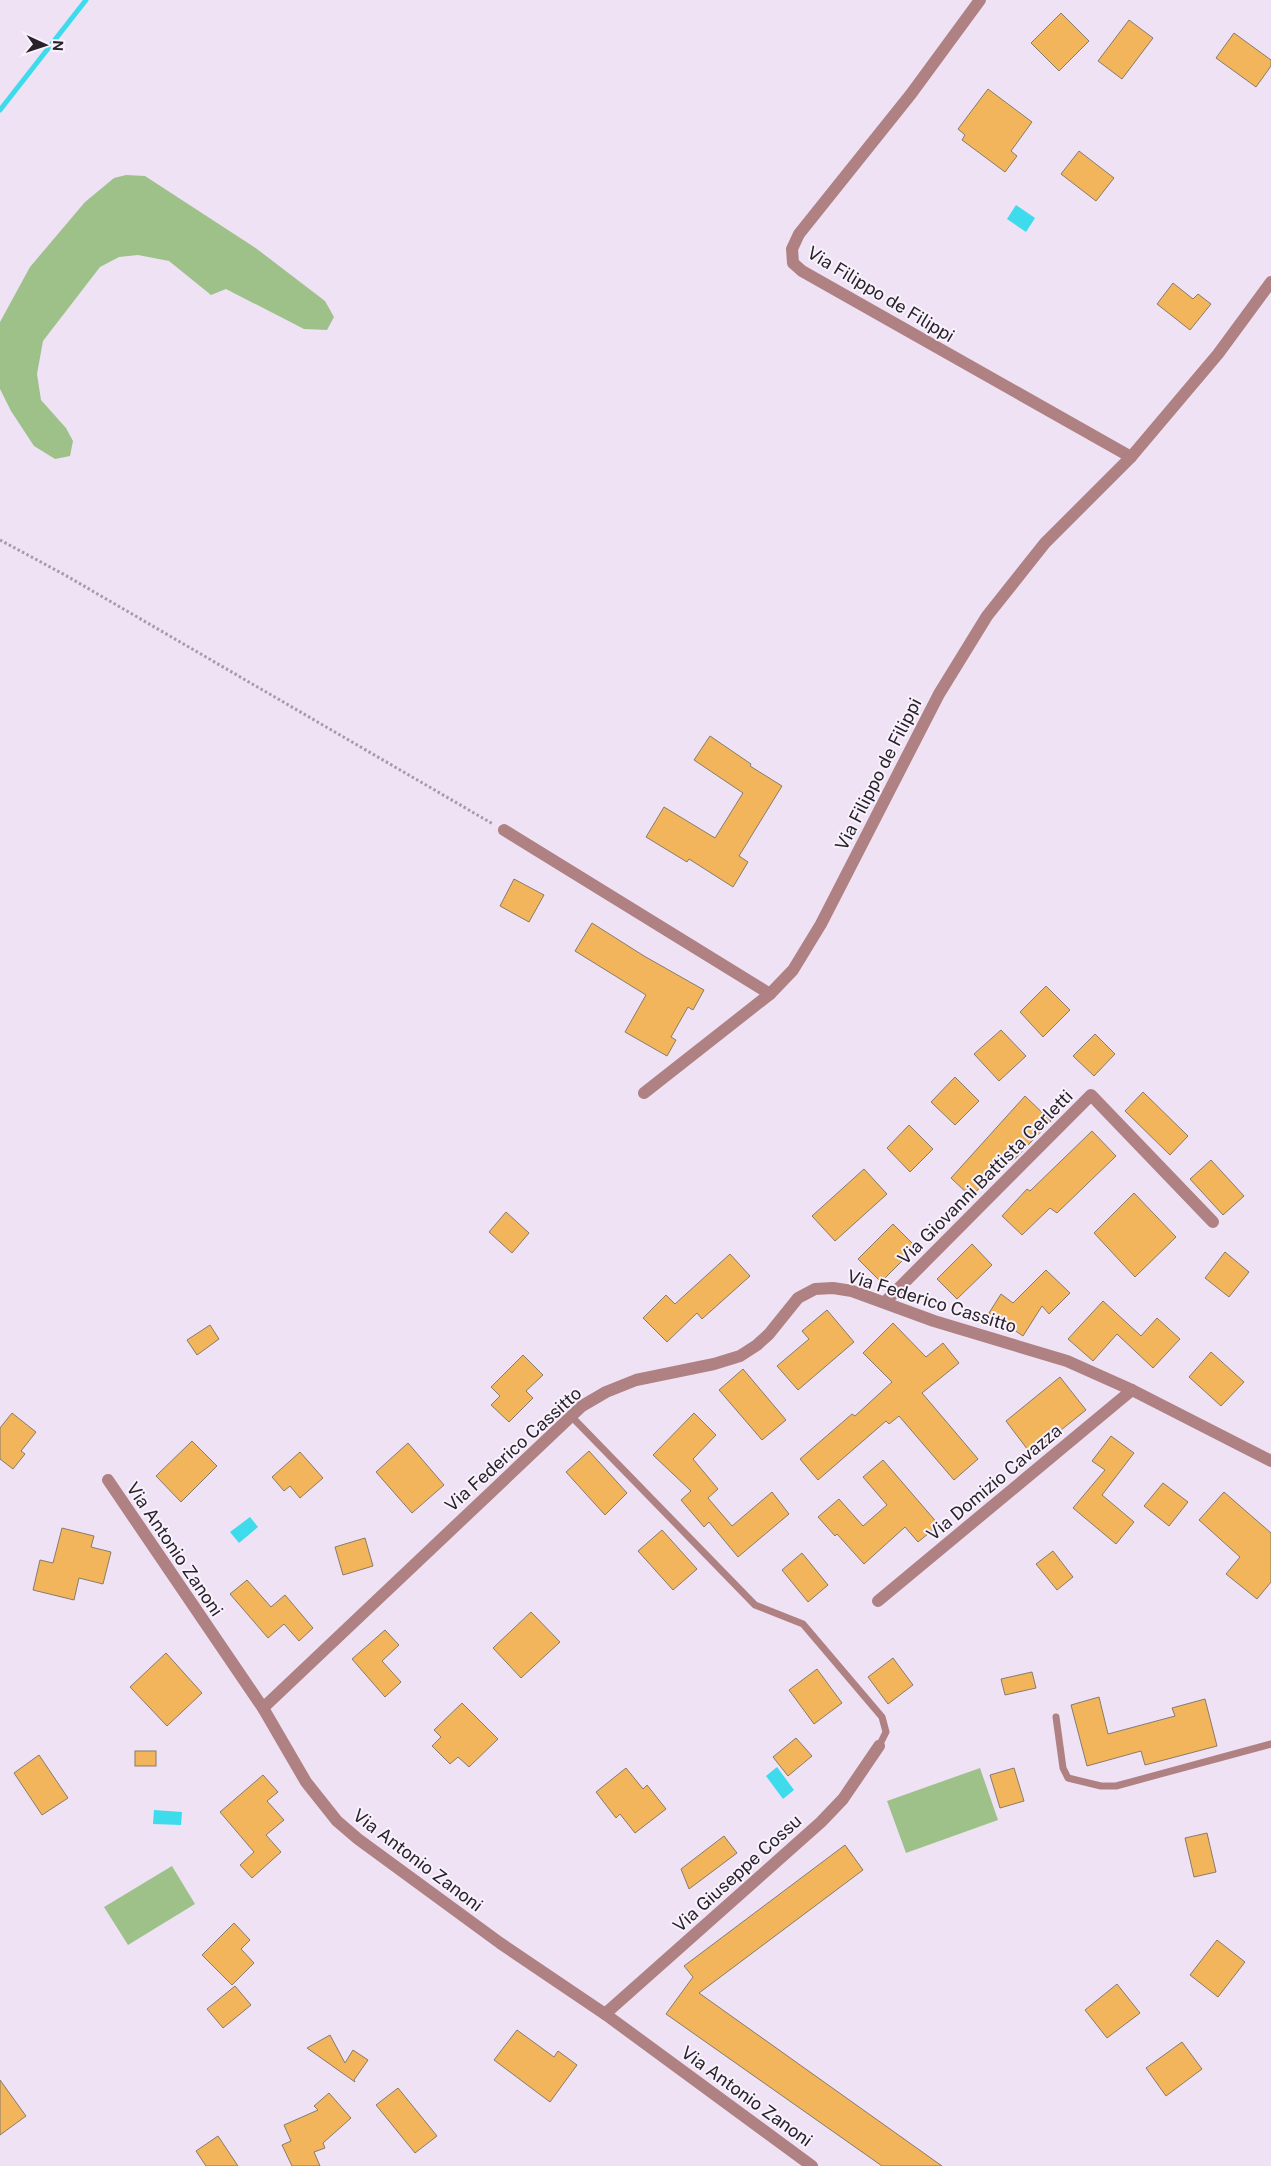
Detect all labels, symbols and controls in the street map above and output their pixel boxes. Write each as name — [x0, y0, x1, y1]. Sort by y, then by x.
north arrow — [20, 20, 70, 70]
text: N — [50, 40, 66, 52]
street label: Via Filippo de Filippi — [804, 242, 958, 346]
street label: Via Filippo de Filippi — [831, 694, 925, 854]
street label: Via Giovanni Battista Cerletti — [893, 1085, 1077, 1269]
street label: Via Federico Cassitto — [845, 1265, 1019, 1337]
street label: Via Federico Cassitto — [441, 1382, 585, 1516]
street label: Via Domizio Cavazza — [922, 1420, 1066, 1544]
street label: Via Antonio Zanoni — [122, 1478, 228, 1620]
street label: Via Antonio Zanoni — [349, 1804, 487, 1916]
street label: Via Giuseppe Cossu — [669, 1810, 805, 1936]
street label: Via Antonio Zanoni — [677, 2041, 817, 2151]

